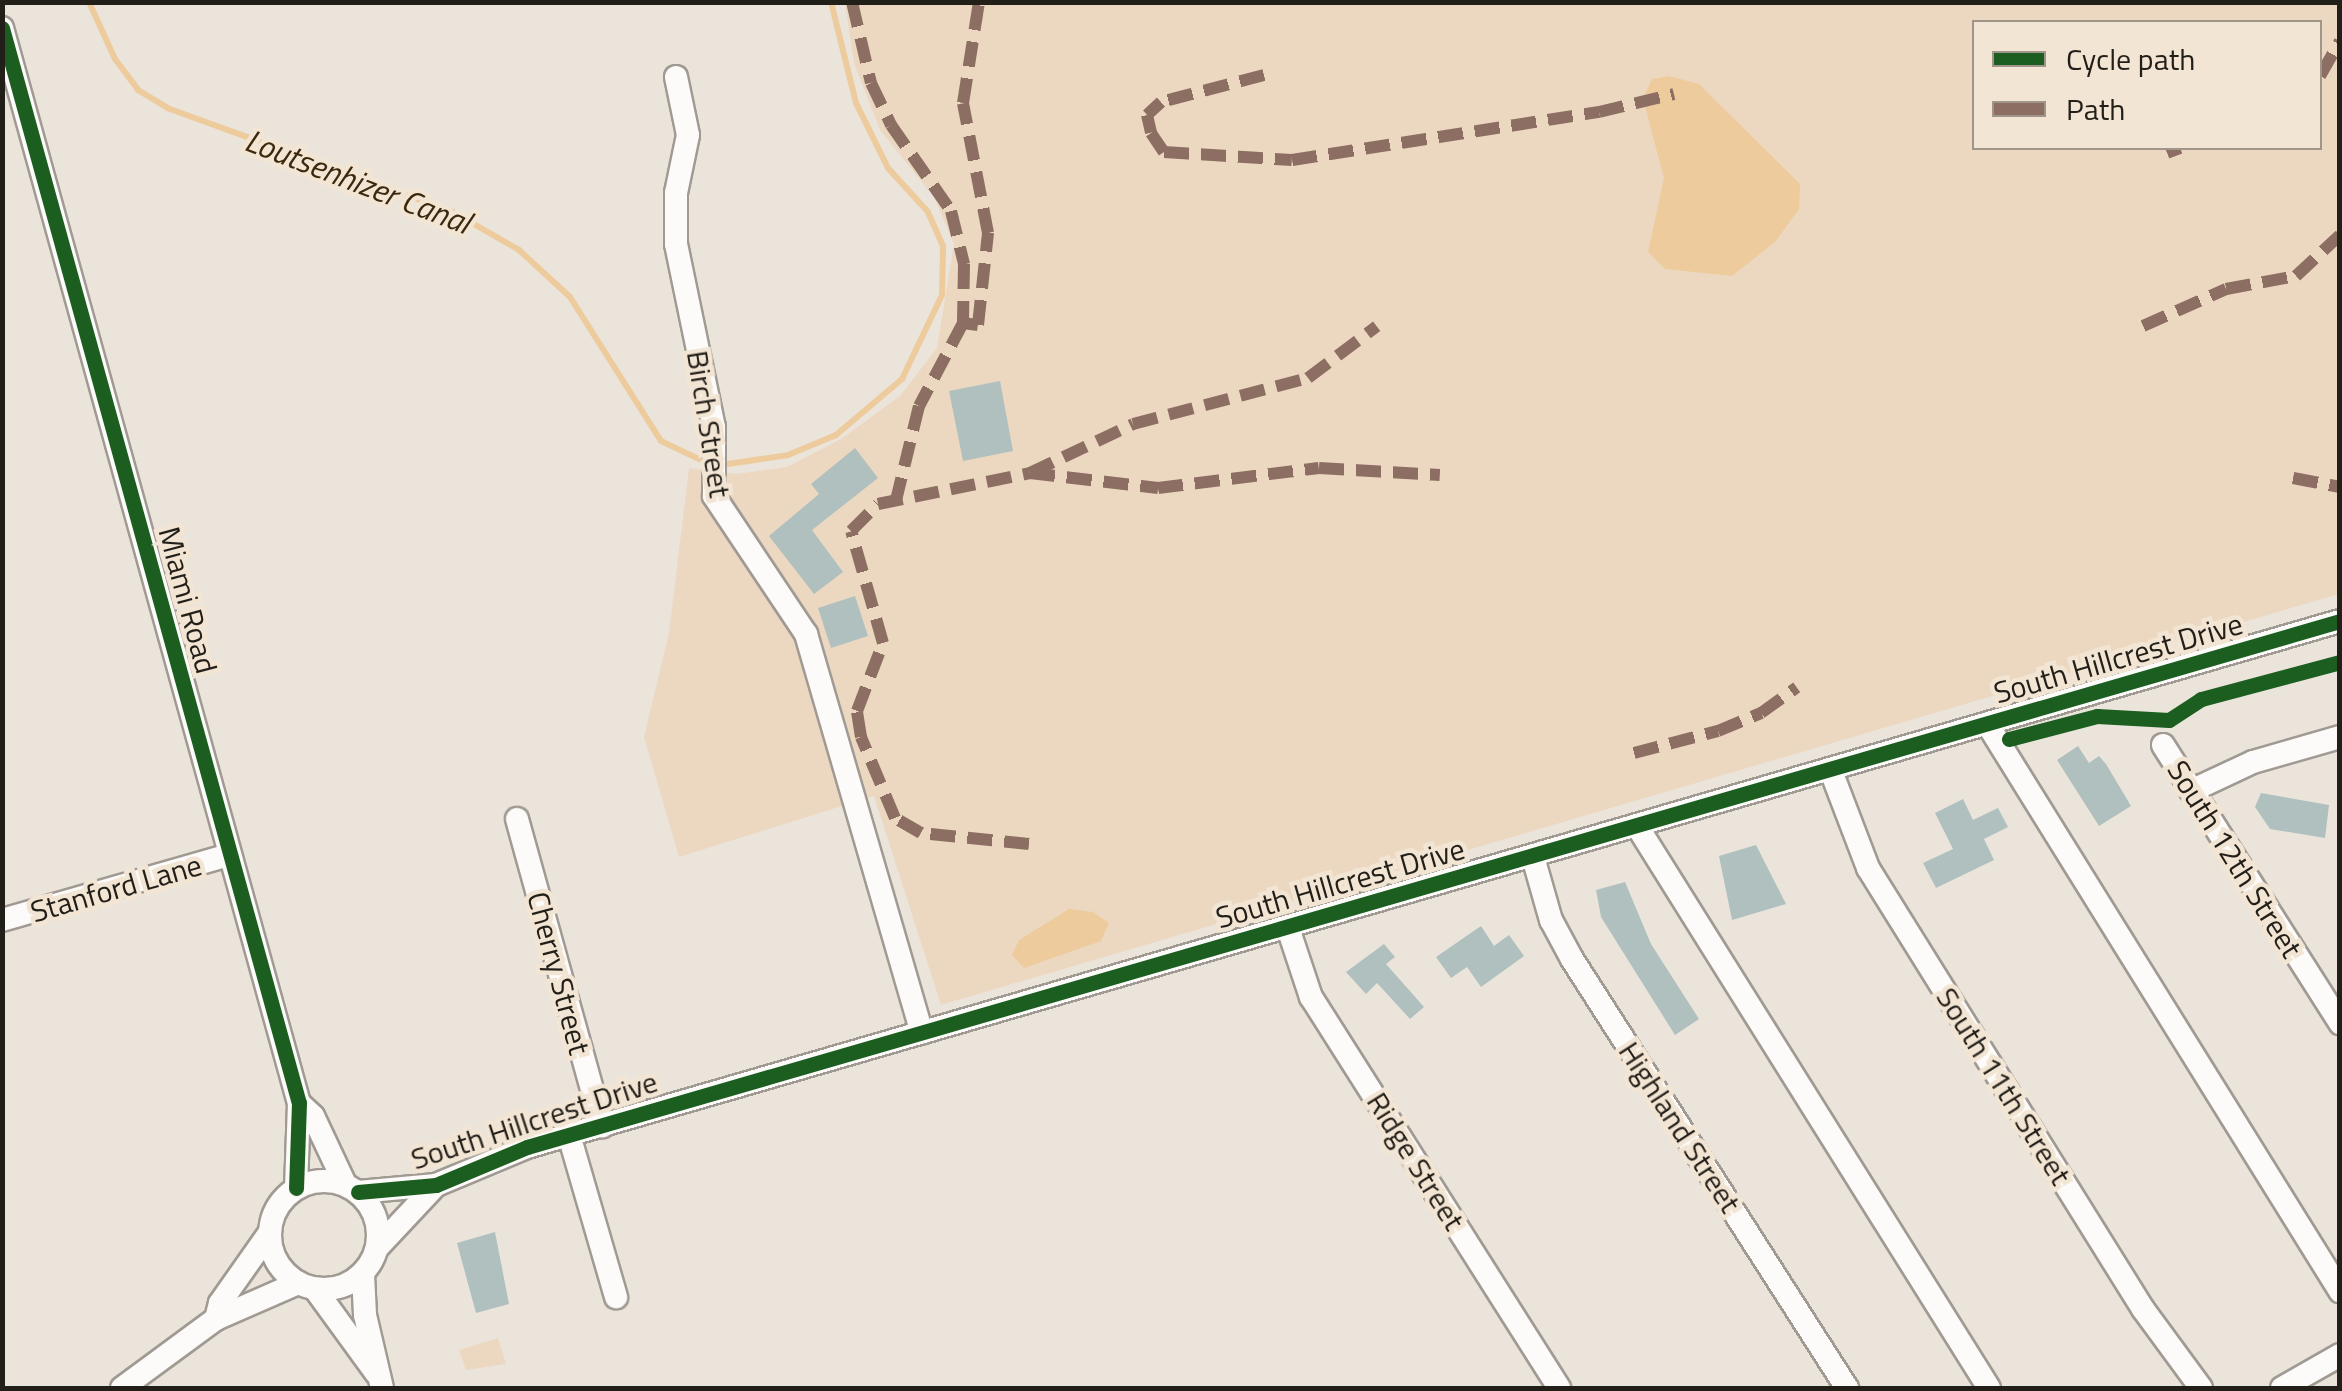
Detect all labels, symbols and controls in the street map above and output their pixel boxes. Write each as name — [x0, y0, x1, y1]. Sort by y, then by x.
legend — [1972, 20, 2322, 150]
text: Cycle path — [2066, 36, 2195, 82]
text: Path — [2066, 86, 2125, 132]
water label: Loutsenhizer Canal — [240, 120, 476, 242]
street label: Birch Street — [680, 348, 738, 500]
street label: Miami Road — [151, 523, 225, 677]
street label: South Hillcrest Drive — [1990, 605, 2246, 711]
street label: South 12th Street — [2160, 754, 2310, 964]
street label: South Hillcrest Drive — [1212, 830, 1468, 936]
street label: Stanford Lane — [26, 846, 206, 930]
street label: Cherry Street — [520, 888, 598, 1058]
street label: South 11th Street — [1929, 981, 2079, 1191]
street label: Highland Street — [1611, 1035, 1749, 1219]
street label: South Hillcrest Drive — [406, 1063, 662, 1177]
street label: Ridge Street — [1360, 1086, 1472, 1236]

